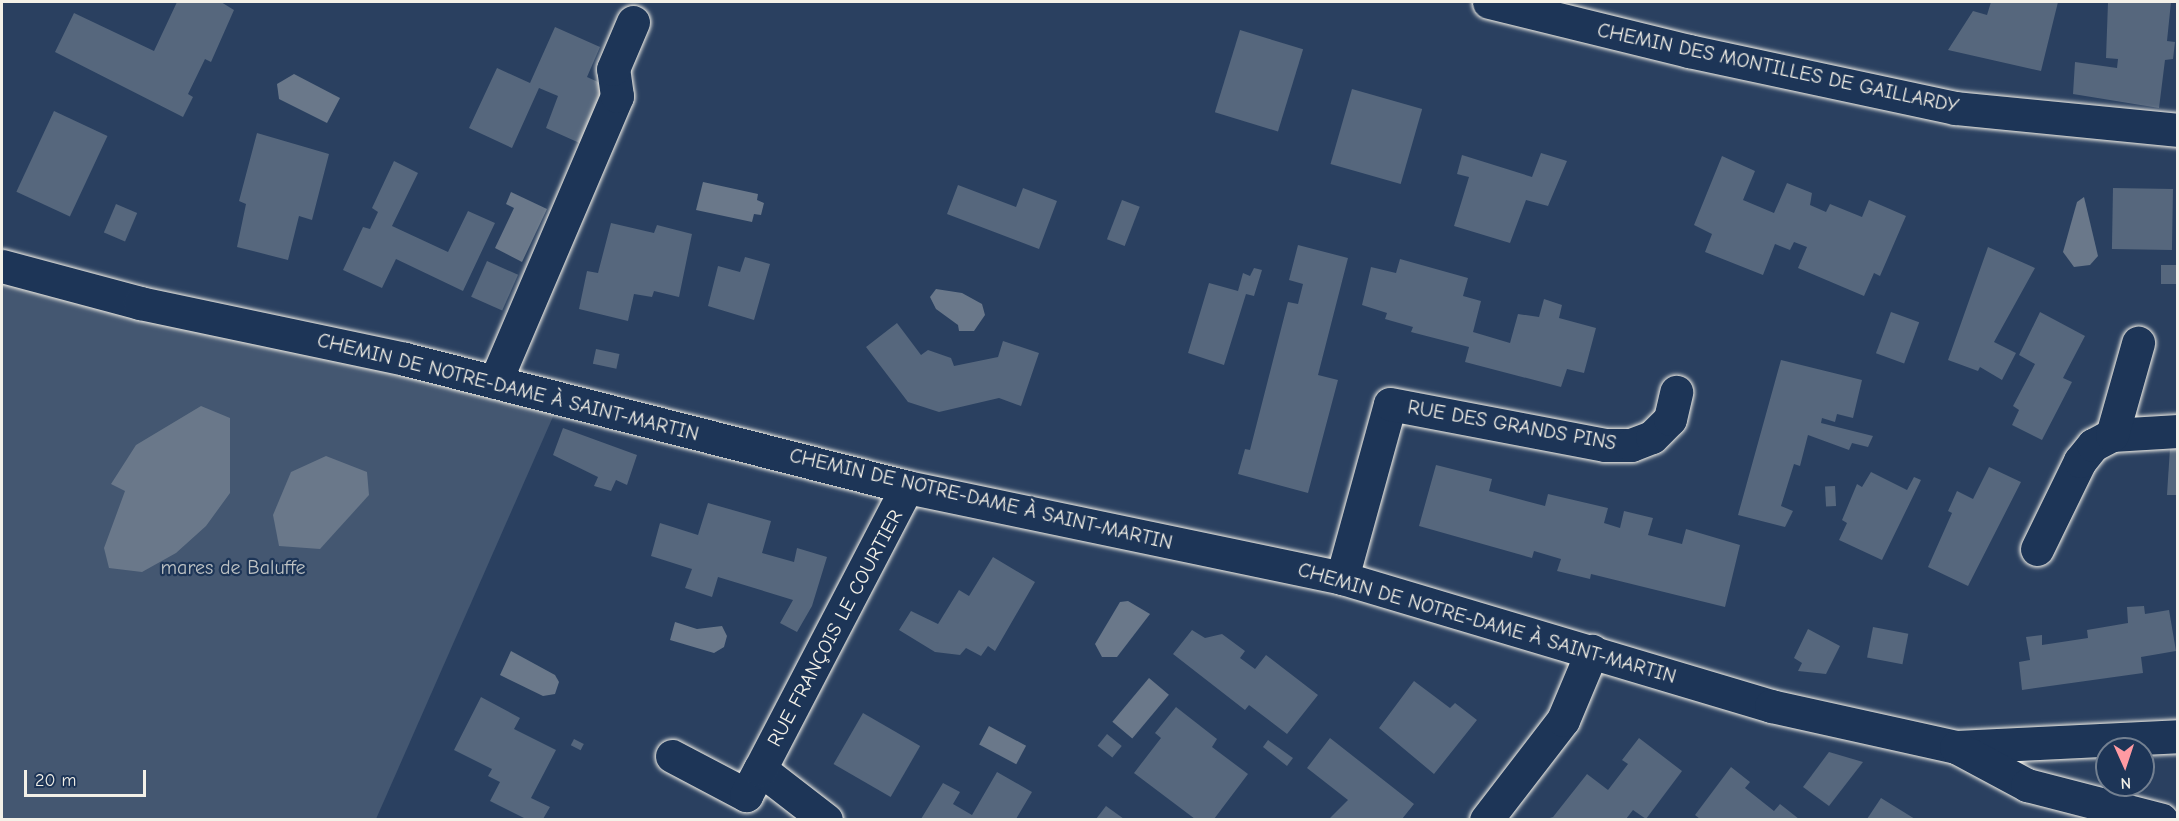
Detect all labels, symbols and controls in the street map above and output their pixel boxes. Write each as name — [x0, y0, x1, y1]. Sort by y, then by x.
street label: CHEMIN DES MONTILLES DE GAILLARDY — [1595, 18, 1961, 118]
street label: CHEMIN DE NOTRE-DAME À SAINT-MARTIN — [315, 328, 701, 446]
street label: RUE DES GRANDS PINS — [1406, 395, 1618, 455]
street label: CHEMIN DE NOTRE-DAME À SAINT-MARTIN — [787, 443, 1175, 555]
street label: RUE FRANÇOIS LE COURTIER — [762, 505, 908, 751]
park label: mares de Baluffe — [161, 555, 305, 579]
street label: CHEMIN DE NOTRE-DAME À SAINT-MARTIN — [1295, 557, 1679, 689]
north arrow — [2095, 737, 2155, 797]
scale bar — [27, 758, 148, 796]
text: 20 m — [35, 770, 76, 791]
text: N — [2120, 774, 2132, 792]

